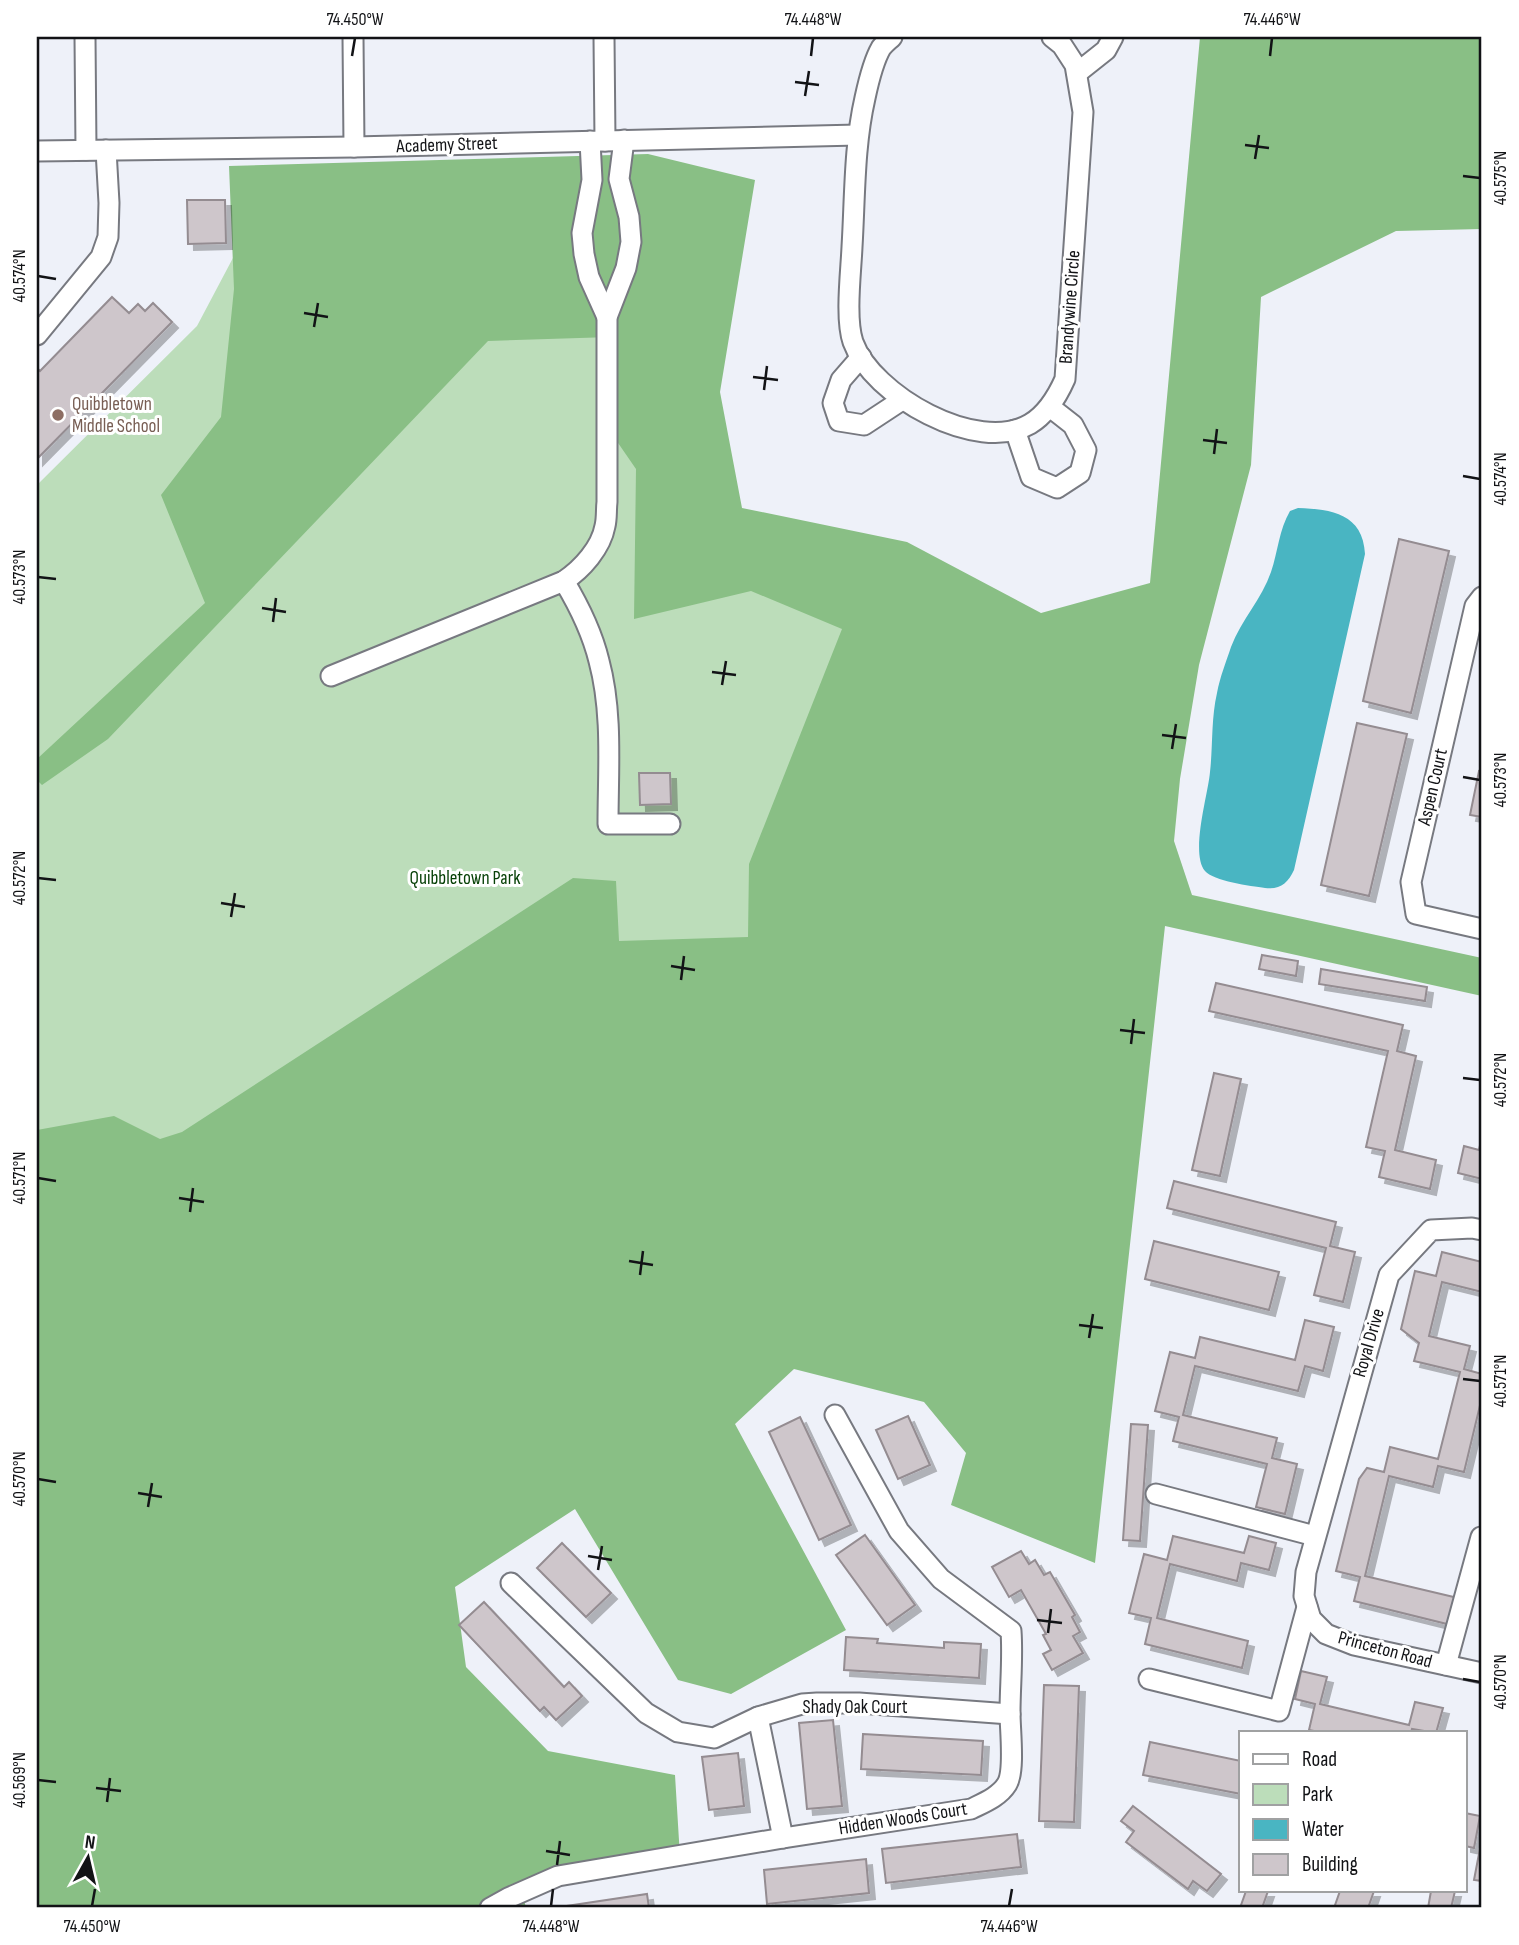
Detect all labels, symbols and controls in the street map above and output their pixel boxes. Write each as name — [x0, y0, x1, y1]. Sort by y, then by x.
text: 74.450°W — [326, 9, 384, 30]
text: 74.448°W — [784, 9, 842, 30]
text: 74.446°W — [1243, 9, 1301, 30]
street label: Academy Street — [395, 132, 498, 158]
text: 40.575°N — [1490, 151, 1511, 205]
text: 40.574°N — [9, 249, 30, 303]
street label: Brandywine Circle — [1055, 249, 1085, 365]
place label: Quibbletown Middle School — [72, 393, 160, 438]
marker: Quibbletown Middle School — [50, 407, 66, 423]
text: 40.574°N — [1490, 452, 1511, 506]
text: 40.573°N — [9, 550, 30, 604]
street label: Aspen Court — [1413, 746, 1453, 829]
text: 40.573°N — [1490, 753, 1511, 807]
text: 40.572°N — [9, 851, 30, 905]
park label: Quibbletown Park — [410, 867, 521, 890]
text: 40.572°N — [1490, 1053, 1511, 1107]
text: 40.571°N — [9, 1152, 30, 1204]
street label: Royal Drive — [1348, 1306, 1390, 1380]
text: 40.571°N — [1490, 1355, 1511, 1407]
text: 40.570°N — [9, 1451, 30, 1507]
street label: Princeton Road — [1335, 1626, 1435, 1674]
text: 40.570°N — [1490, 1654, 1511, 1710]
street label: Shady Oak Court — [803, 1696, 908, 1719]
legend — [1239, 1731, 1466, 1892]
text: Road — [1302, 1747, 1337, 1772]
text: 40.569°N — [9, 1752, 30, 1808]
text: Park — [1302, 1782, 1333, 1807]
street label: Hidden Woods Court — [837, 1797, 969, 1841]
text: Water — [1302, 1817, 1344, 1842]
north arrow — [52, 1822, 122, 1892]
text: N — [84, 1831, 97, 1855]
text: Building — [1302, 1852, 1358, 1877]
text: 74.450°W — [63, 1916, 121, 1937]
text: 74.448°W — [522, 1916, 580, 1937]
text: 74.446°W — [980, 1916, 1038, 1937]

